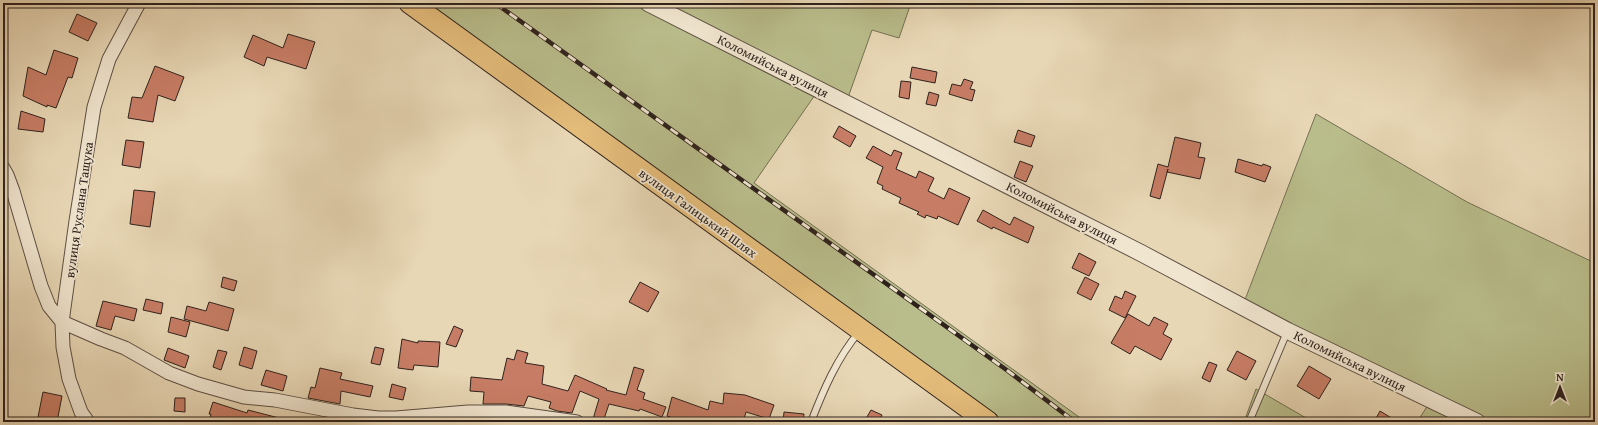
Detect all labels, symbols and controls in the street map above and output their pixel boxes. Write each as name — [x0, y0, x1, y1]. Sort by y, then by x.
street label: Коломийська вулиця — [714, 30, 832, 103]
street label: вулиця Руслана Тащука — [60, 140, 98, 279]
street label: вулиця Галицький Шлях — [635, 164, 761, 263]
street label: Коломийська вулиця — [1003, 177, 1121, 250]
street label: Коломийська вулиця — [1291, 326, 1410, 397]
north arrow — [1540, 367, 1580, 407]
text: N — [1556, 369, 1564, 385]

